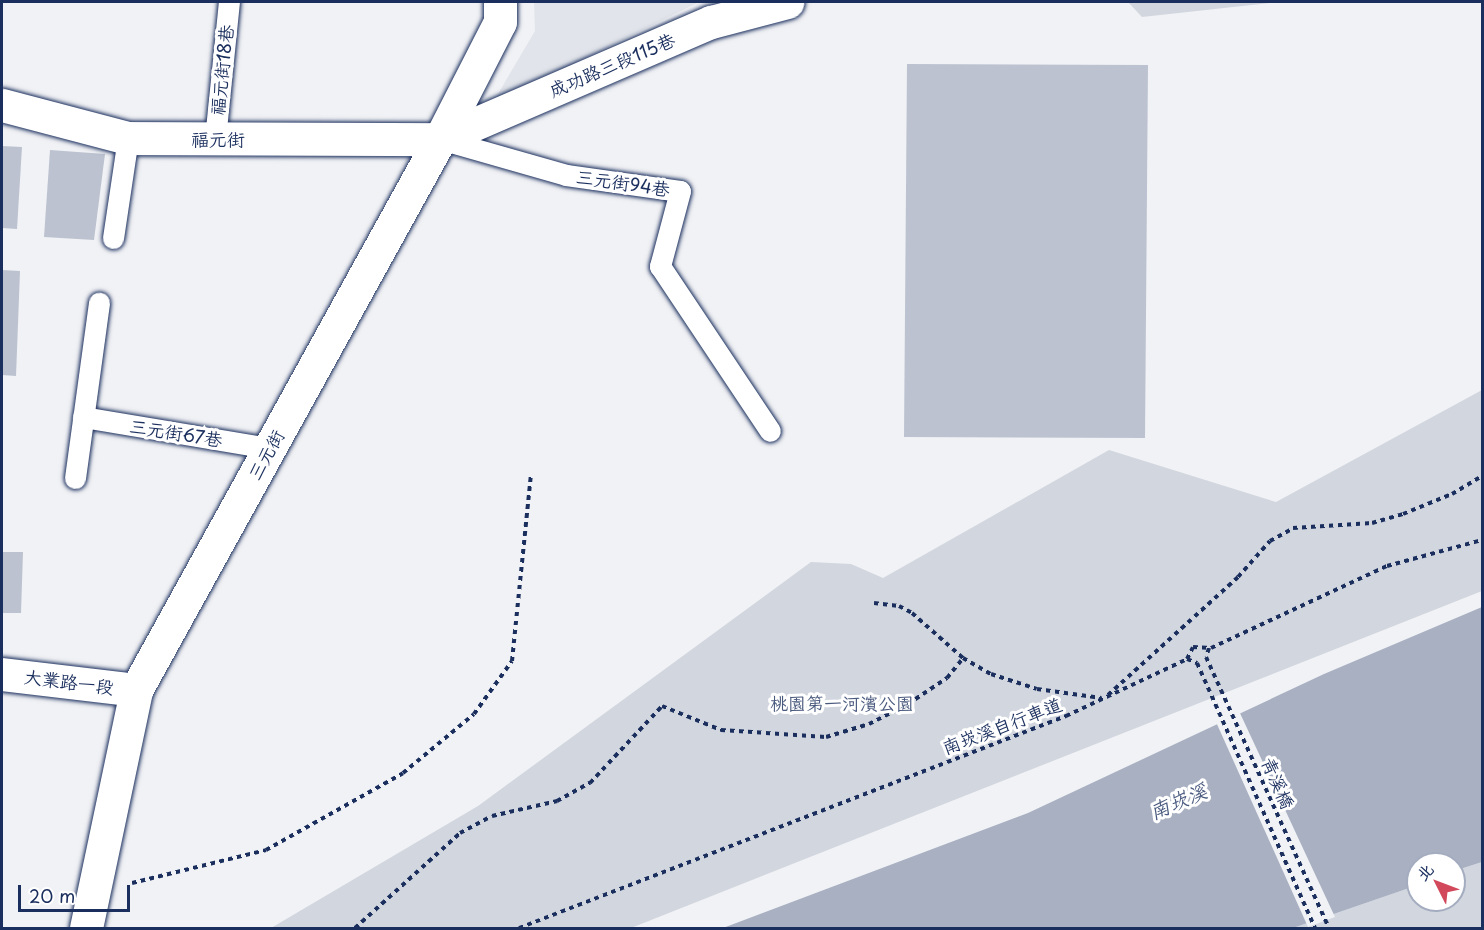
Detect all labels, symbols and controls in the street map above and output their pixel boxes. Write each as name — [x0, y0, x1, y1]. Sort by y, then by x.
street label: 福元街18巷 — [206, 23, 238, 117]
street label: 成功路三段115巷 — [546, 29, 678, 101]
street label: 福元街 — [191, 128, 245, 150]
street label: 三元街94巷 — [575, 166, 671, 200]
street label: 三元街67巷 — [128, 415, 224, 451]
street label: 三元街 — [243, 426, 289, 484]
street label: 大業路一段 — [23, 666, 115, 698]
park label: 桃園第一河濱公園 — [770, 692, 914, 714]
street label: 南崁溪自行車道 — [939, 693, 1065, 759]
street label: 青溪橋 — [1257, 754, 1299, 812]
water label: 南崁溪 — [1146, 778, 1210, 824]
north arrow — [1406, 852, 1466, 912]
text: 北 — [1410, 857, 1438, 885]
scale bar — [21, 873, 134, 911]
text: 20 m — [29, 882, 75, 909]

